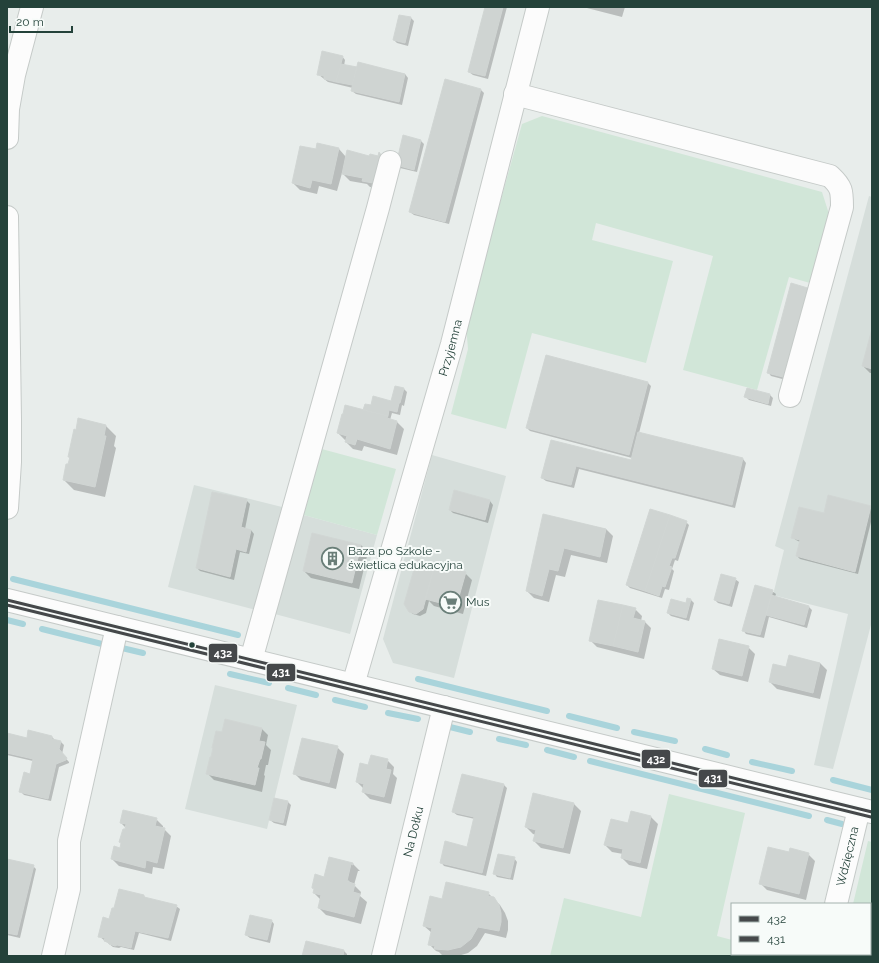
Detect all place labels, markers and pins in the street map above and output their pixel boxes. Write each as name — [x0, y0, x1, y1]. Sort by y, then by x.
place label: Baza po Szkole - świetlica edukacyjna — [348, 544, 463, 572]
building icon: Baza po Szkole - świetlica edukacyjna — [319, 545, 345, 571]
supermarket icon: Mus — [437, 589, 463, 615]
place label: Mus — [466, 595, 490, 609]
unlabelled marker — [187, 640, 197, 650]

